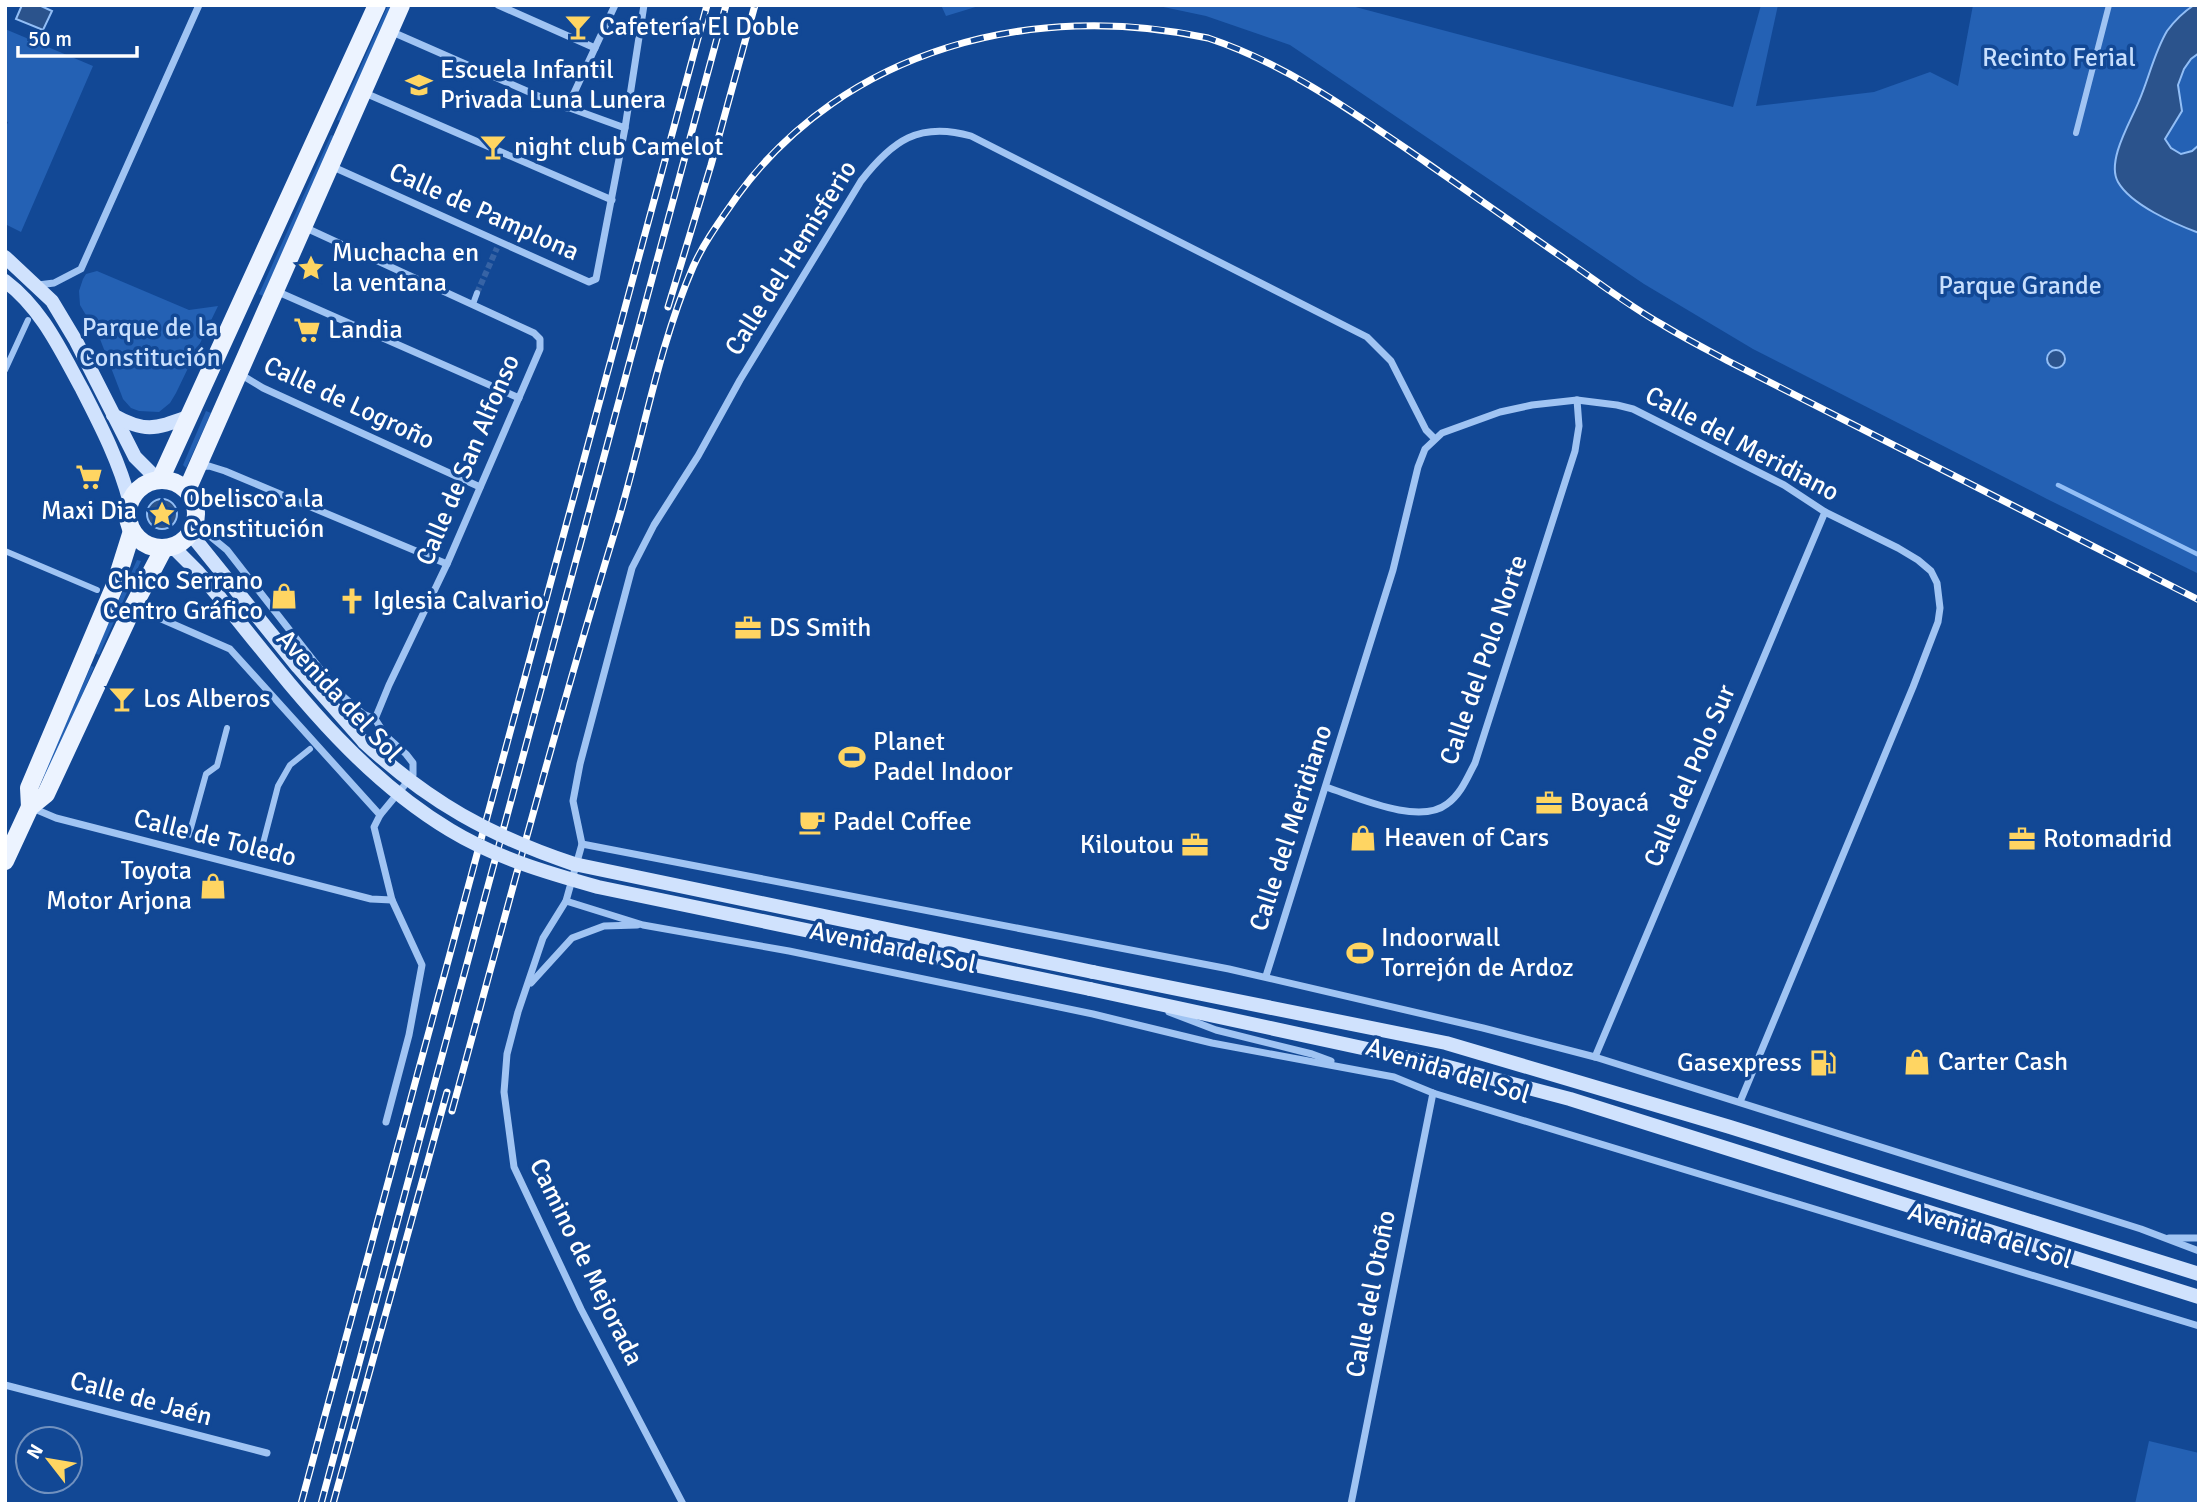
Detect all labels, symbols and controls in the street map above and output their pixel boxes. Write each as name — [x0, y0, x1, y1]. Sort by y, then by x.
place label: Cafetería El Doble — [599, 11, 800, 43]
bar icon: Cafetería El Doble — [563, 12, 593, 42]
scale bar — [18, 14, 136, 58]
text: 50 m — [28, 26, 72, 52]
park label: Recinto Ferial — [1982, 42, 2136, 74]
place label: Escuela Infantil Privada Luna Lunera — [440, 54, 666, 116]
school or university icon: Escuela Infantil Privada Luna Lunera — [404, 70, 434, 100]
place label: night club Camelot — [514, 131, 723, 163]
bar icon: night club Camelot — [478, 132, 508, 162]
street label: Calle del Hemisferio — [718, 155, 864, 361]
street label: Calle de Pamplona — [384, 156, 584, 268]
place label: Muchacha en la ventana — [332, 237, 479, 299]
place icon: Muchacha en la ventana — [296, 253, 326, 283]
park label: Parque Grande — [1938, 270, 2102, 302]
park label: Parque de la Constitución — [79, 312, 221, 374]
place label: Landia — [328, 314, 403, 346]
supermarket icon: Landia — [292, 315, 322, 345]
street label: Calle de Logroño — [258, 349, 440, 457]
street label: Calle de San Alfonso — [409, 350, 527, 570]
street label: Calle del Meridiano — [1640, 379, 1844, 509]
supermarket icon: Maxi Dia — [74, 462, 104, 492]
place label: Obelisco a la Constitución — [183, 483, 324, 545]
place label: Maxi Dia — [41, 495, 137, 527]
place icon: Obelisco a la Constitución — [147, 499, 177, 529]
street label: Calle del Polo Norte — [1433, 551, 1535, 769]
place label: Chico Serrano Centro Gráfico — [103, 565, 263, 627]
shop icon: Chico Serrano Centro Gráfico — [269, 581, 299, 611]
place label: Iglesia Calvario — [373, 585, 544, 617]
church icon: Iglesia Calvario — [337, 586, 367, 616]
place label: DS Smith — [769, 612, 871, 644]
office icon: DS Smith — [733, 613, 763, 643]
street label: Avenida del Sol — [269, 623, 409, 769]
street label: Calle del Polo Sur — [1637, 680, 1743, 872]
place label: Los Alberos — [143, 683, 270, 715]
bar icon: Los Alberos — [107, 684, 137, 714]
street label: Calle del Meridiano — [1243, 721, 1339, 935]
place label: Planet Padel Indoor — [873, 726, 1013, 788]
sports icon: Planet Padel Indoor — [837, 742, 867, 772]
place label: Boyacá — [1570, 787, 1649, 819]
office icon: Boyacá — [1534, 788, 1564, 818]
street label: Calle de Toledo — [130, 802, 300, 874]
place label: Padel Coffee — [833, 806, 972, 838]
cafe icon: Padel Coffee — [797, 807, 827, 837]
place label: Heaven of Cars — [1384, 822, 1549, 854]
shop icon: Heaven of Cars — [1348, 823, 1378, 853]
place label: Rotomadrid — [2043, 823, 2172, 855]
office icon: Rotomadrid — [2007, 824, 2037, 854]
place label: Kiloutou — [1080, 829, 1174, 861]
office icon: Kiloutou — [1180, 830, 1210, 860]
place label: Toyota Motor Arjona — [46, 855, 192, 917]
shop icon: Toyota Motor Arjona — [198, 871, 228, 901]
street label: Avenida del Sol — [807, 915, 979, 981]
place label: Indoorwall Torrejón de Ardoz — [1381, 922, 1574, 984]
sports icon: Indoorwall Torrejón de Ardoz — [1345, 938, 1375, 968]
street label: Avenida del Sol — [1362, 1031, 1534, 1111]
place label: Carter Cash — [1938, 1046, 2068, 1078]
place label: Gasexpress — [1677, 1047, 1802, 1079]
shop icon: Carter Cash — [1902, 1047, 1932, 1077]
fuel station icon: Gasexpress — [1808, 1048, 1838, 1078]
street label: Camino de Mejorada — [522, 1153, 650, 1371]
street label: Avenida del Sol — [1904, 1196, 2076, 1276]
street label: Calle del Otoño — [1339, 1208, 1403, 1380]
street label: Calle de Jaén — [66, 1365, 216, 1433]
north arrow — [14, 1425, 84, 1495]
text: N — [22, 1440, 49, 1464]

